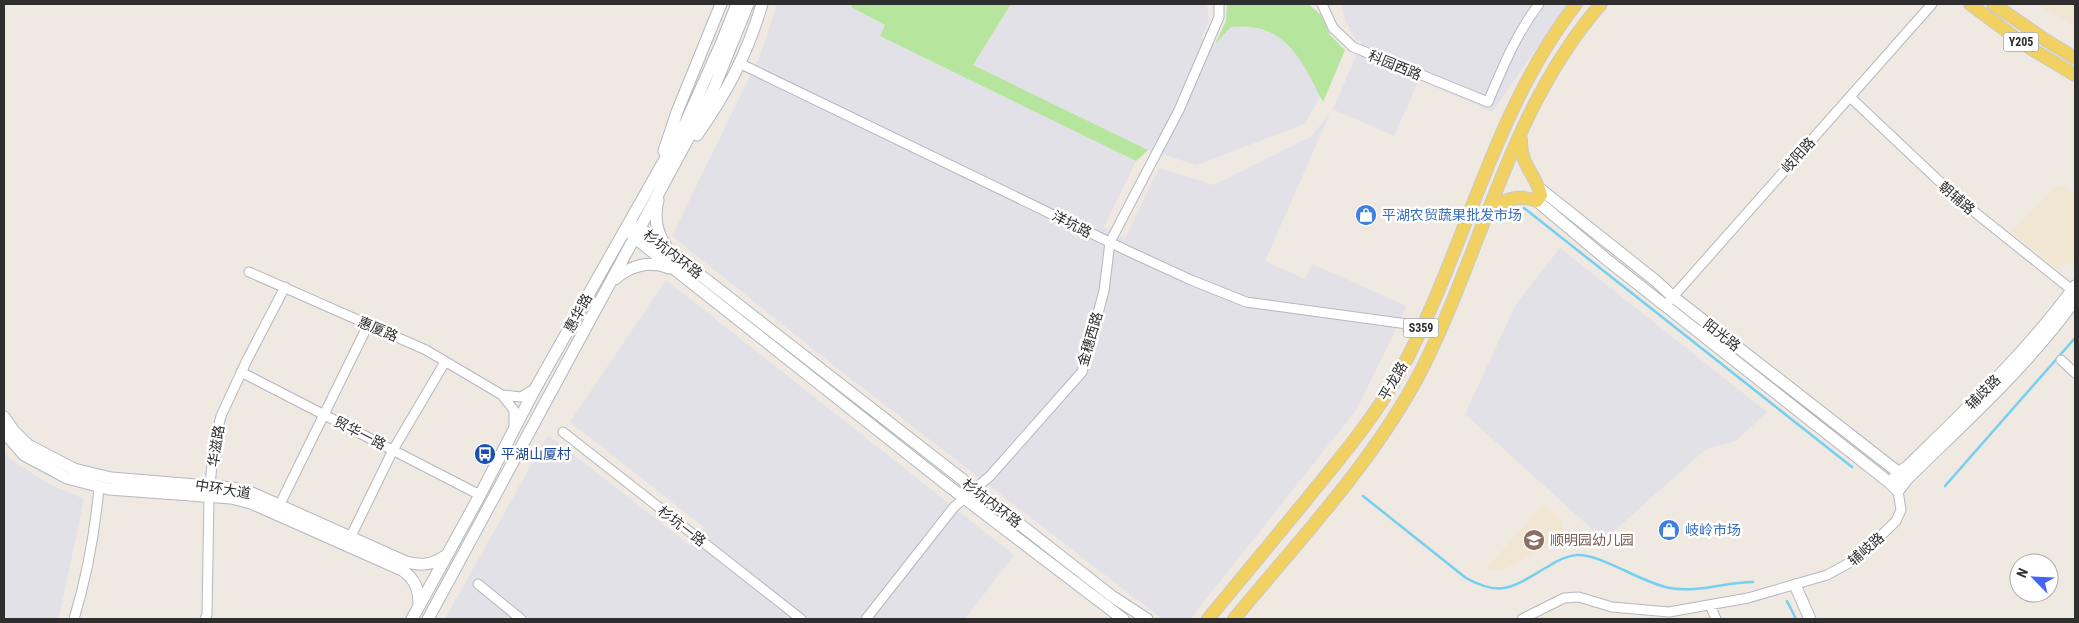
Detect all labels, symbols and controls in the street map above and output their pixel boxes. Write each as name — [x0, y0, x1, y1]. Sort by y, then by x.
road number: Y205 — [2004, 32, 2038, 52]
street label: 科园西路 — [1366, 47, 1424, 83]
street label: 岐阳路 — [1778, 134, 1818, 176]
street label: 朝辅路 — [1936, 178, 1978, 218]
shop icon: 平湖农贸蔬果批发市场 — [1354, 203, 1378, 227]
street label: 洋坑路 — [1050, 207, 1094, 241]
place label: 平湖农贸蔬果批发市场 — [1382, 207, 1522, 223]
street label: 杉坑内环路 — [640, 226, 706, 282]
street label: 惠华路 — [561, 291, 595, 335]
street label: 金穗西路 — [1075, 310, 1105, 368]
street label: 惠厦路 — [356, 313, 400, 345]
street label: 阳光路 — [1701, 316, 1743, 354]
road number: S359 — [1404, 318, 1438, 338]
street label: 平龙路 — [1376, 359, 1410, 403]
street label: 辅歧路 — [1962, 371, 2004, 413]
street label: 贸华一路 — [331, 413, 389, 453]
street label: 华滋路 — [205, 424, 227, 468]
bus stop icon: 平湖山厦村 — [473, 442, 497, 466]
place label: 平湖山厦村 — [501, 446, 571, 462]
street label: 杉坑内环路 — [959, 475, 1025, 531]
street label: 中环大道 — [194, 477, 252, 501]
street label: 杉坑一路 — [655, 502, 709, 550]
shop icon: 岐岭市场 — [1657, 518, 1681, 542]
place label: 岐岭市场 — [1685, 522, 1741, 538]
school or university icon: 顺明园幼儿园 — [1522, 528, 1546, 552]
street label: 辅岐路 — [1845, 529, 1887, 569]
place label: 顺明园幼儿园 — [1550, 532, 1634, 548]
north arrow — [2009, 553, 2059, 603]
text: N — [2013, 566, 2031, 580]

